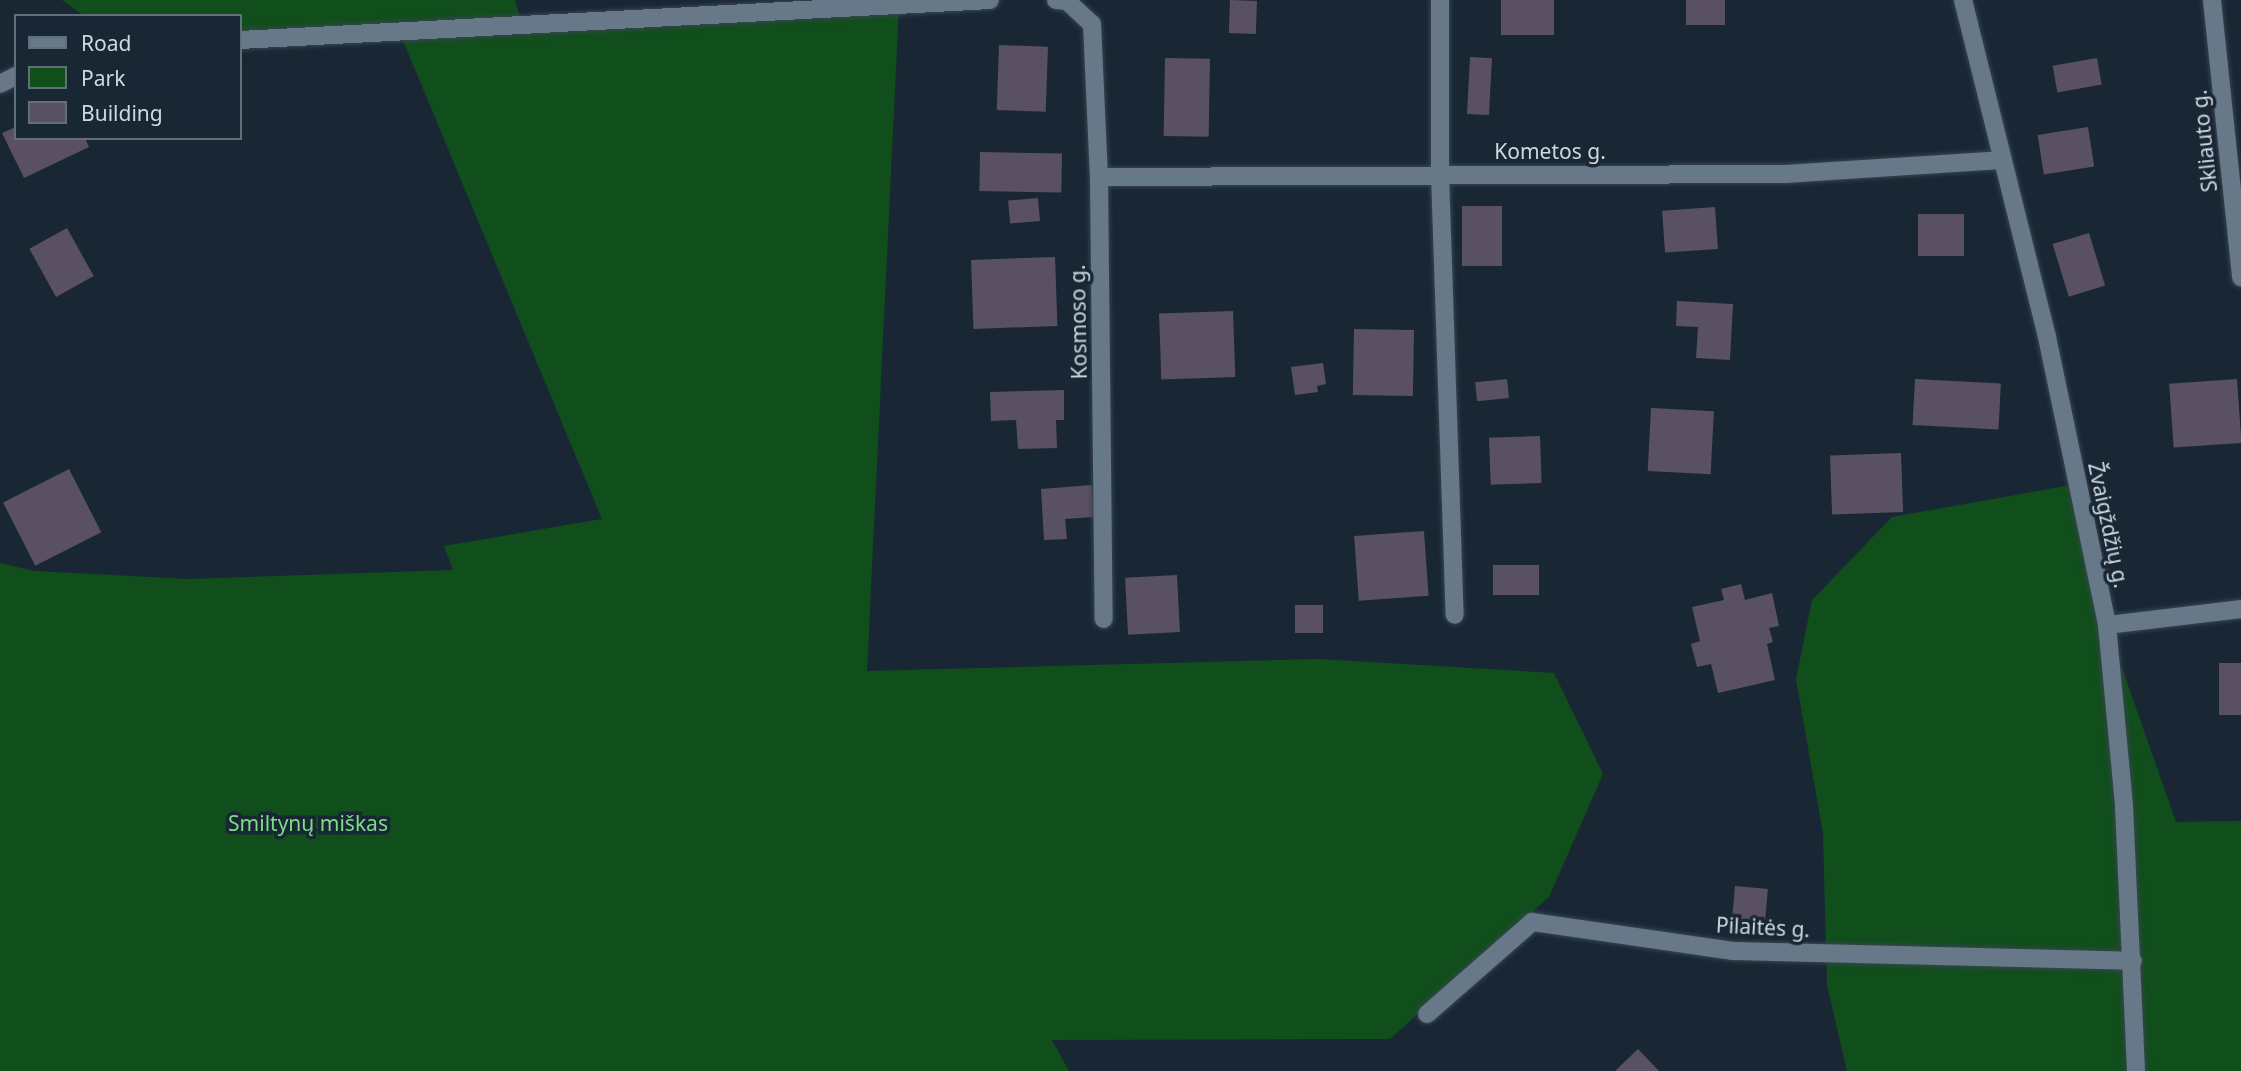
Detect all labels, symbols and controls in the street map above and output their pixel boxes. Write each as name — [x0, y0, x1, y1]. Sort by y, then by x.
legend — [14, 14, 242, 140]
text: Road — [81, 29, 131, 57]
text: Park — [81, 64, 125, 92]
street label: Skliauto g. — [2186, 89, 2222, 193]
text: Building — [81, 99, 163, 127]
street label: Kometos g. — [1494, 138, 1606, 164]
street label: Kosmoso g. — [1064, 264, 1092, 380]
street label: Žvaigždžių g. — [2083, 460, 2135, 590]
park label: Smiltynų miškas — [228, 810, 388, 836]
street label: Pilaitės g. — [1715, 912, 1811, 942]

